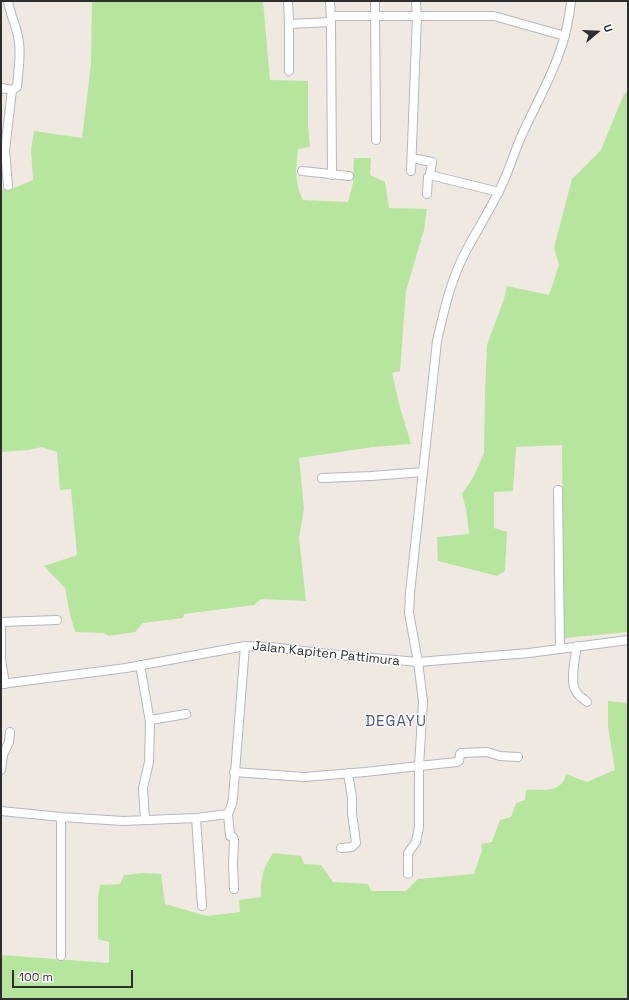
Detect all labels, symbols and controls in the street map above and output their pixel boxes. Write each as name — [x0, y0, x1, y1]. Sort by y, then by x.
north arrow — [577, 12, 617, 52]
text: U — [601, 22, 616, 34]
street label: Jalan Kapiten Pattimura — [251, 638, 401, 670]
district label: DEGAYU — [365, 713, 427, 731]
scale bar — [14, 962, 135, 988]
text: 100 m — [19, 969, 53, 985]

